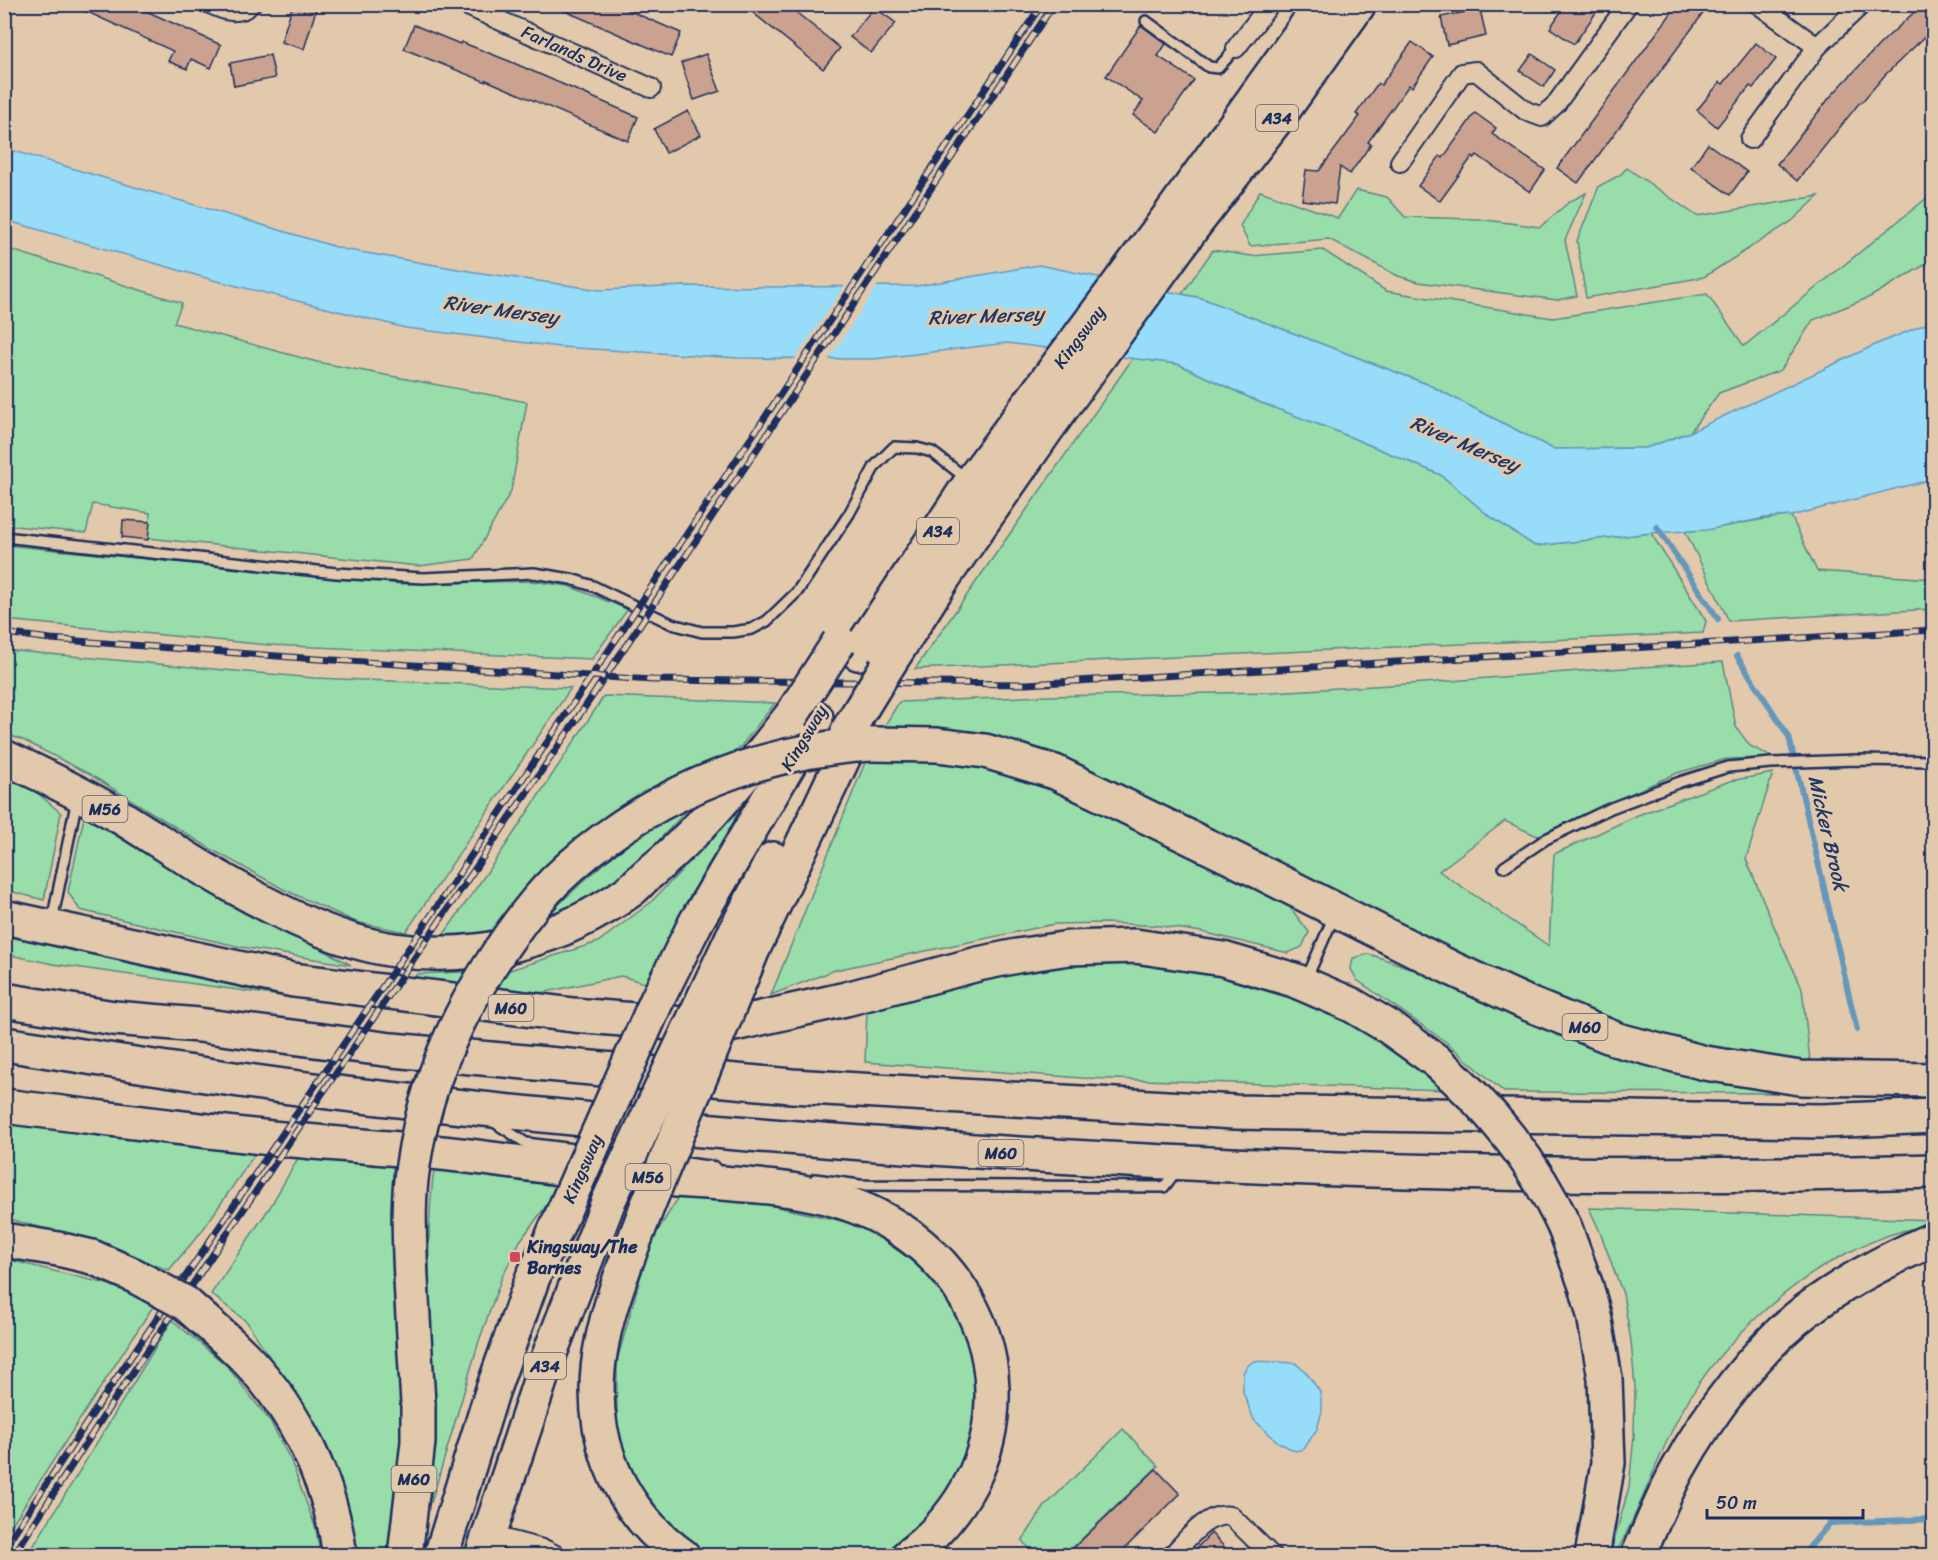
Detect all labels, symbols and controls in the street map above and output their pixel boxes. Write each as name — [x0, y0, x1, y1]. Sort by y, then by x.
street label: Farlands Drive — [516, 16, 633, 92]
road number: A34 — [1256, 105, 1298, 131]
water label: River Mersey — [441, 285, 563, 336]
water label: River Mersey — [928, 296, 1047, 336]
street label: Kingsway — [1045, 298, 1114, 376]
water label: River Mersey — [1405, 405, 1527, 484]
road number: A34 — [917, 518, 959, 544]
street label: Kingsway — [772, 698, 837, 777]
water label: Micker Brook — [1798, 772, 1859, 897]
road number: M56 — [82, 796, 128, 822]
road number: M60 — [488, 995, 534, 1021]
road number: M60 — [1562, 1014, 1608, 1040]
street label: Kingsway — [553, 1128, 612, 1208]
road number: M60 — [978, 1140, 1024, 1166]
road number: M56 — [626, 1164, 670, 1190]
place label: Kingsway/The Barnes — [526, 1231, 638, 1284]
marker: Kingsway/The Barnes — [508, 1250, 522, 1264]
road number: A34 — [524, 1353, 566, 1379]
road number: M60 — [392, 1466, 436, 1492]
scale bar — [1707, 1482, 1863, 1520]
text: 50 m — [1716, 1487, 1757, 1519]

